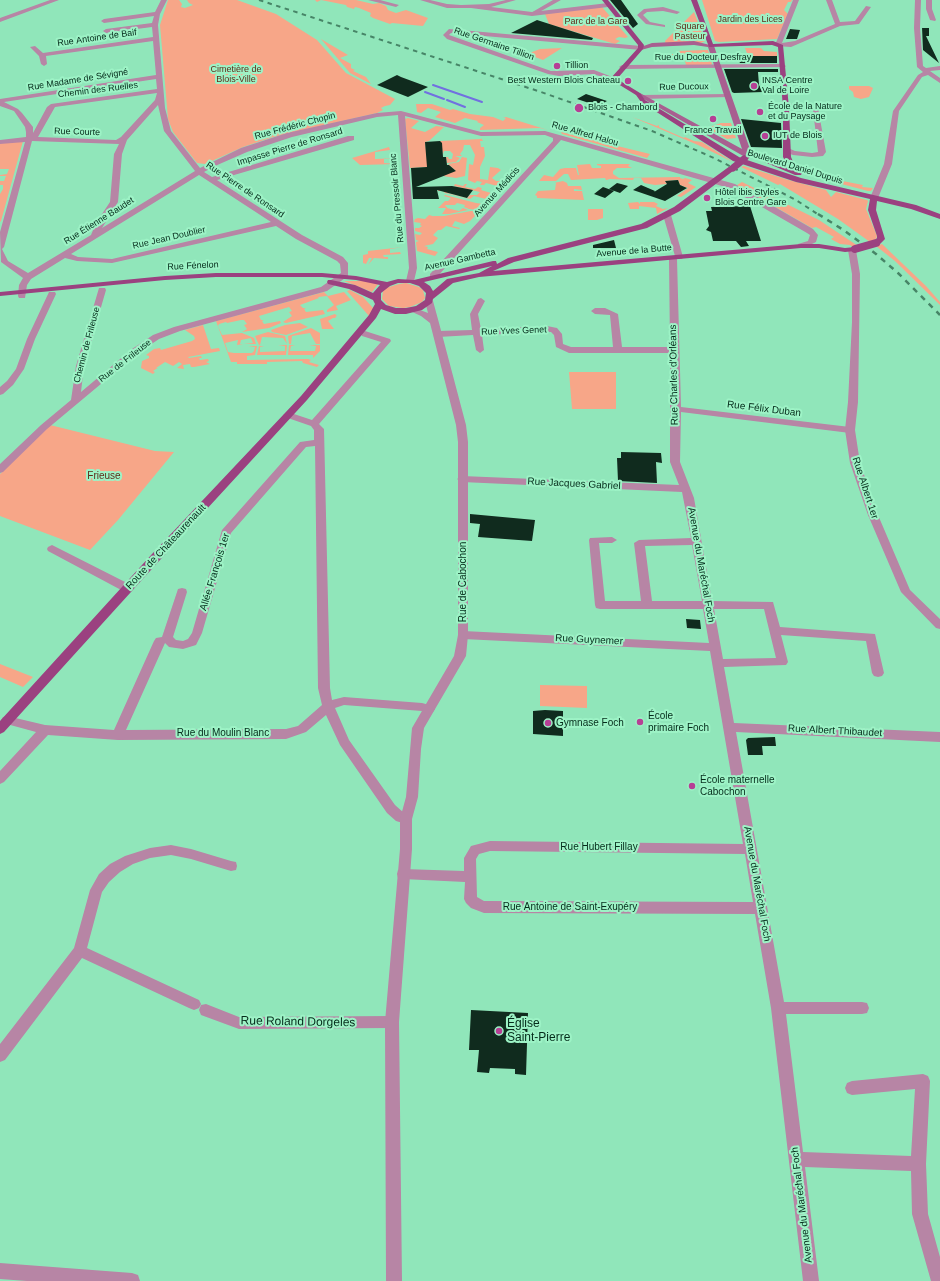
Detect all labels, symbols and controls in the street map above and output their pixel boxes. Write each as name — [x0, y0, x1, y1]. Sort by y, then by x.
park label: Jardin des Lices — [717, 15, 783, 25]
park label: Parc de la Gare — [564, 17, 628, 27]
park label: Square Pasteur — [674, 22, 706, 43]
street label: Rue Germaine Tillion — [452, 25, 536, 63]
street label: Rue Antoine de Baif — [57, 27, 137, 49]
street label: Rue du Docteur Desfray — [655, 53, 751, 63]
marker: Tillion — [552, 61, 562, 71]
place label: Tillion — [565, 61, 588, 71]
park label: Cimetière de Blois-Ville — [210, 65, 262, 86]
street label: Rue Madame de Sévigné — [27, 67, 129, 93]
place label: Best Western Blois Chateau — [508, 76, 620, 86]
marker: Best Western Blois Chateau — [623, 76, 633, 86]
place label: INSA Centre Val de Loire — [762, 76, 813, 97]
street label: Chemin des Ruelles — [57, 80, 139, 100]
street label: Rue Ducoux — [659, 81, 709, 93]
marker: INSA Centre Val de Loire — [749, 81, 759, 91]
marker: Blois - Chambord — [573, 102, 585, 114]
place label: École de la Nature et du Paysage — [768, 102, 842, 123]
place label: Blois - Chambord — [588, 103, 658, 113]
marker: École de la Nature et du Paysage — [755, 107, 765, 117]
street label: Rue Frédéric Chopin — [253, 110, 337, 142]
marker: France Travail — [708, 114, 718, 124]
street label: Rue Alfred Halou — [551, 119, 619, 149]
street label: Rue Courte — [54, 126, 100, 138]
street label: Impasse Pierre de Ronsard — [236, 126, 344, 168]
place label: France Travail — [684, 126, 742, 136]
marker: IUT de Blois — [760, 131, 770, 141]
place label: IUT de Blois — [773, 131, 822, 141]
street label: Boulevard Daniel Dupuis — [746, 147, 844, 187]
street label: Rue du Pressoir Blanc — [388, 153, 406, 243]
street label: Rue Pierre de Ronsard — [204, 160, 286, 220]
street label: Avenue Médicis — [472, 165, 522, 219]
place label: Hôtel ibis Styles Blois Centre Gare — [715, 188, 787, 209]
marker: Hôtel ibis Styles Blois Centre Gare — [702, 193, 712, 203]
street label: Rue Étienne Baudet — [62, 195, 136, 247]
street label: Rue Jean Doublier — [131, 224, 207, 252]
street label: Avenue de la Butte — [596, 242, 672, 260]
street label: Avenue Gambetta — [424, 247, 496, 273]
street label: Rue Fénelon — [167, 259, 219, 273]
street label: Chemin de Frileuse — [72, 306, 102, 384]
street label: Rue Yves Genet — [481, 324, 547, 338]
street label: Rue Charles d'Orléans — [667, 324, 681, 426]
street label: Rue de Frileuse — [97, 337, 153, 385]
street label: Rue Félix Duban — [726, 399, 802, 419]
street label: Rue Albert 1er — [849, 455, 881, 521]
park label: Frieuse — [87, 470, 121, 482]
street label: Rue Jacques Gabriel — [527, 476, 621, 492]
street label: Route de Châteaurenault — [124, 502, 208, 592]
street label: Avenue du Maréchal Foch — [685, 507, 717, 623]
street label: Allée François 1er — [197, 532, 233, 612]
street label: Rue de Cabochon — [457, 542, 469, 622]
street label: Rue Guynemer — [555, 632, 623, 648]
place label: École primaire Foch — [648, 710, 709, 734]
place label: Gymnase Foch — [556, 717, 624, 729]
marker: École primaire Foch — [635, 717, 645, 727]
marker: Gymnase Foch — [543, 718, 553, 728]
street label: Rue Albert Thibaudet — [787, 723, 883, 739]
street label: Rue du Moulin Blanc — [177, 727, 269, 739]
place label: École maternelle Cabochon — [700, 774, 774, 798]
marker: École maternelle Cabochon — [687, 781, 697, 791]
street label: Avenue du Maréchal Foch — [741, 826, 773, 942]
street label: Rue Hubert Fillay — [560, 841, 638, 853]
street label: Rue Antoine de Saint-Exupéry — [503, 901, 637, 913]
street label: Rue Roland Dorgeles — [241, 1014, 355, 1030]
place label: Église Saint-Pierre — [507, 1017, 570, 1045]
marker: Église Saint-Pierre — [494, 1026, 504, 1036]
street label: Avenue du Maréchal Foch — [789, 1146, 815, 1264]

